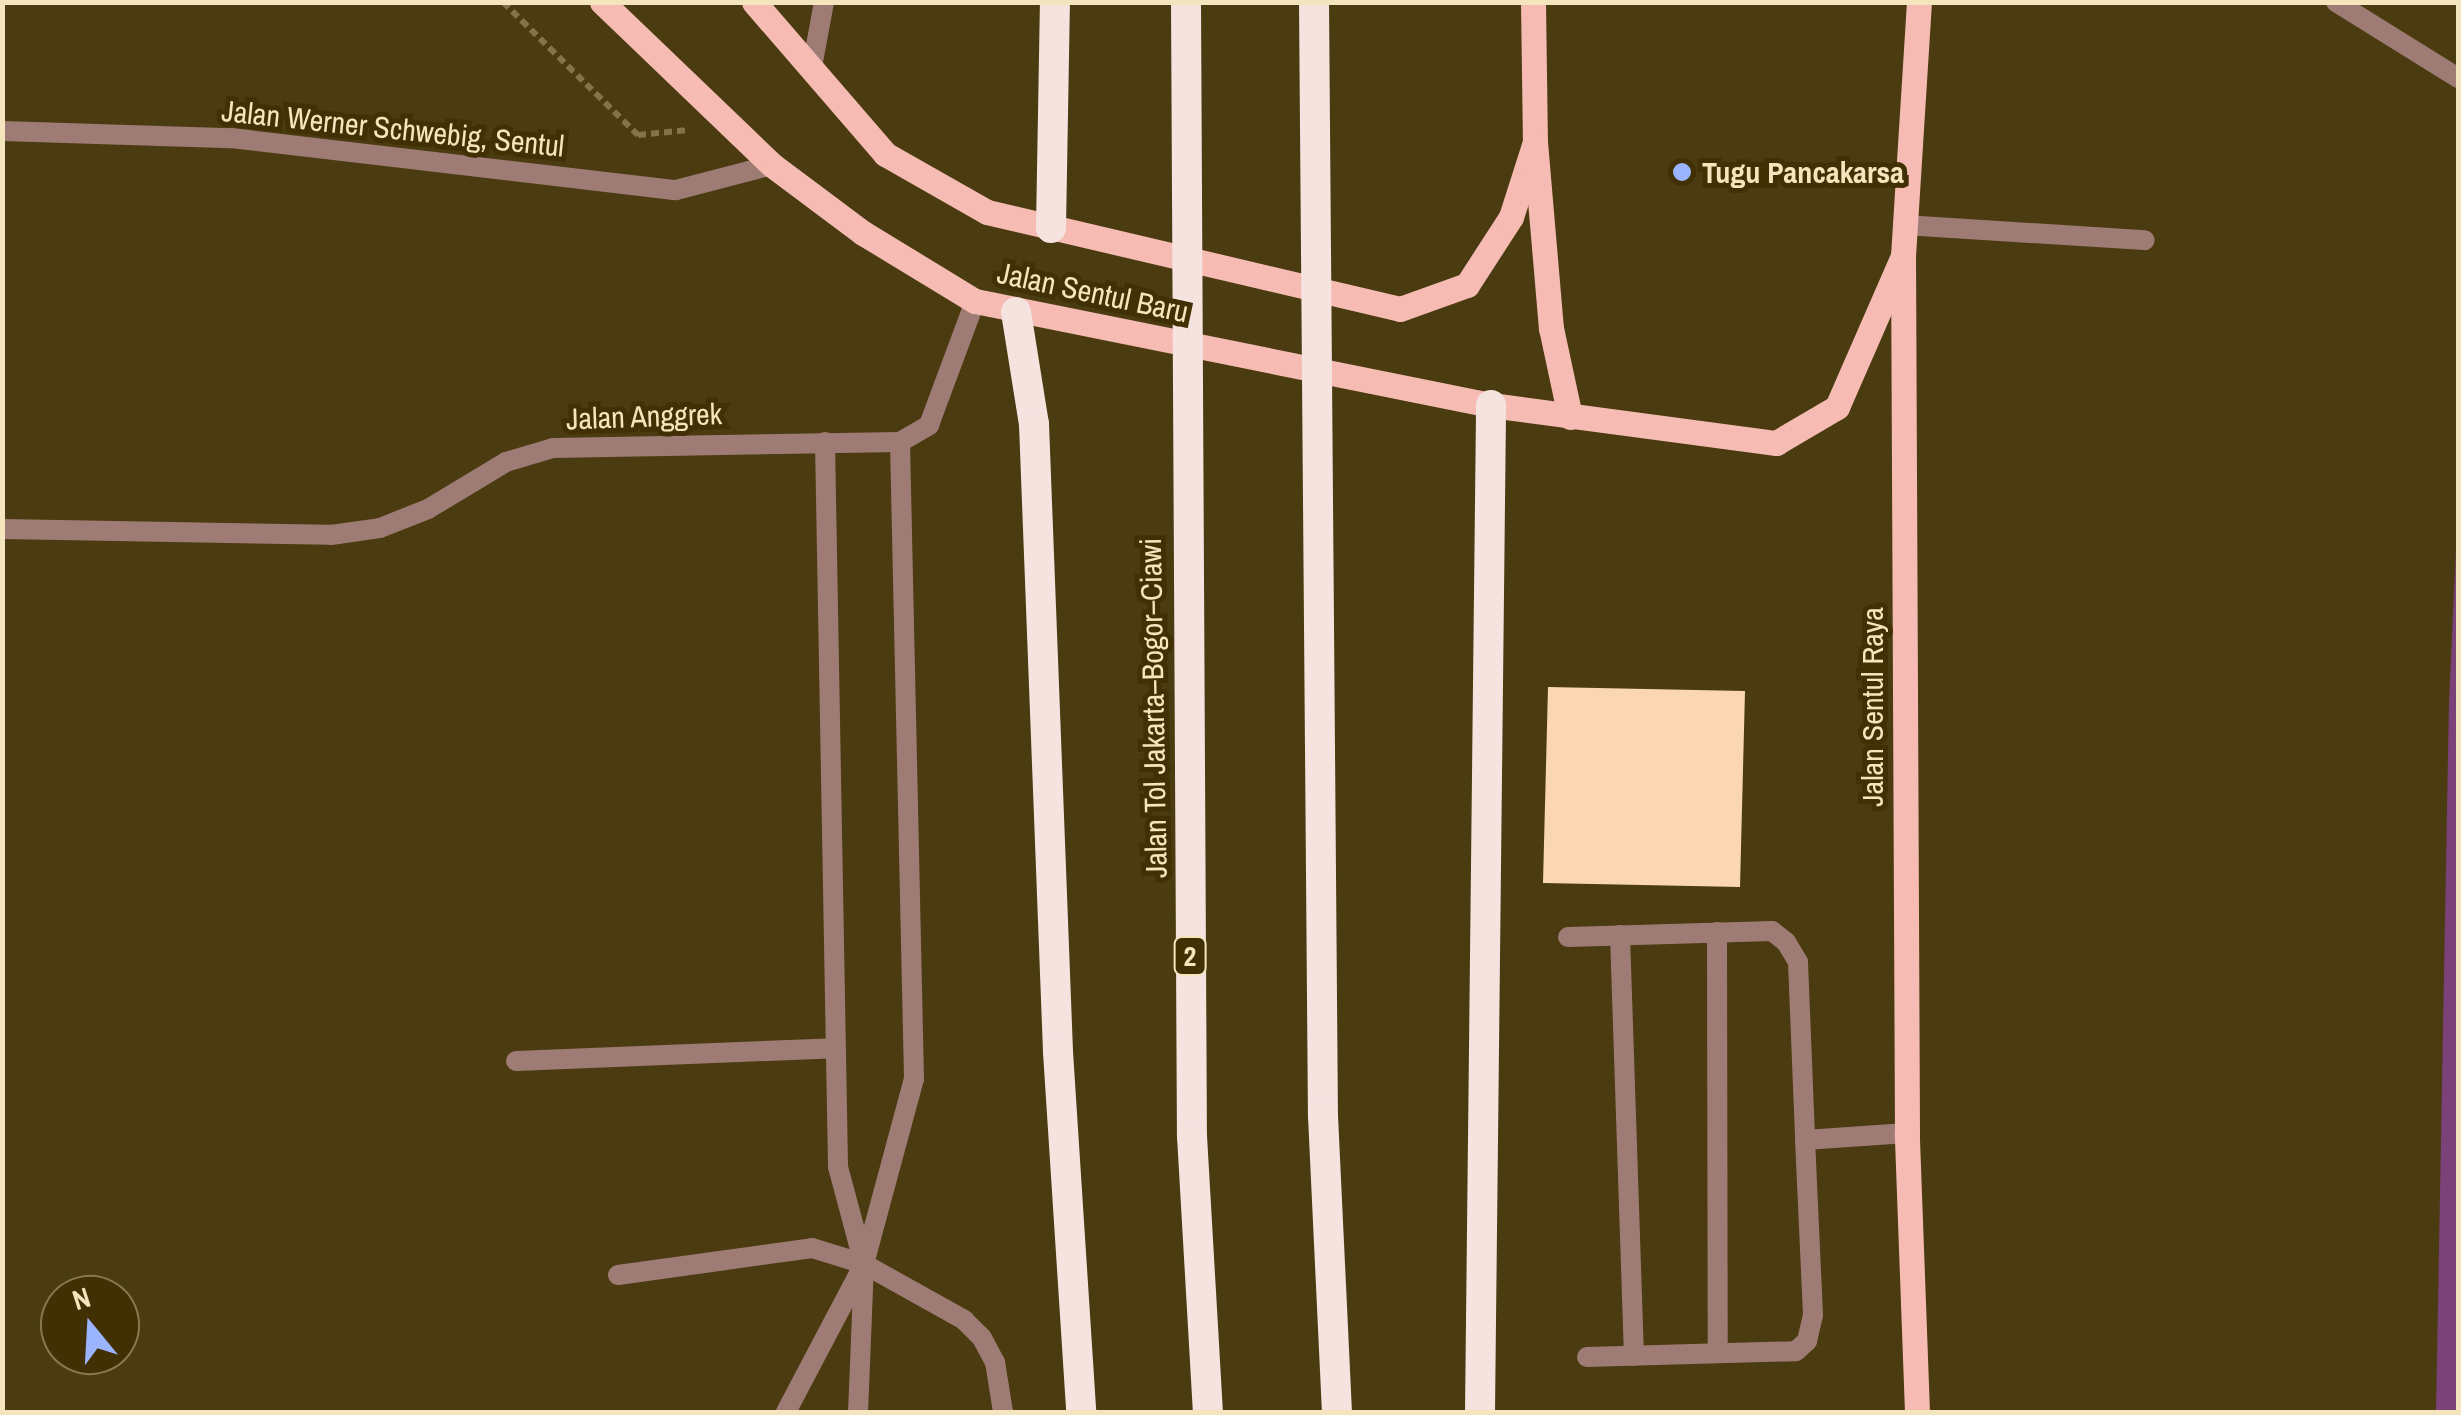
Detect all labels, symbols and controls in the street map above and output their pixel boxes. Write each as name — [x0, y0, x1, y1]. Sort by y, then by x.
street label: Jalan Werner Schwebig, Sentul — [220, 92, 566, 164]
place label: Tugu Pancakarsa — [1702, 154, 1904, 190]
marker: Tugu Pancakarsa — [1671, 161, 1693, 183]
street label: Jalan Sentul Baru — [994, 254, 1192, 330]
street label: Jalan Anggrek — [565, 395, 723, 437]
street label: Jalan Tol Jakarta–Bogor–Ciawi — [1132, 537, 1174, 879]
street label: Jalan Sentul Raya — [1854, 607, 1890, 807]
road number: 2 — [1172, 933, 1208, 979]
north arrow — [40, 1275, 140, 1375]
text: N — [68, 1278, 95, 1319]

